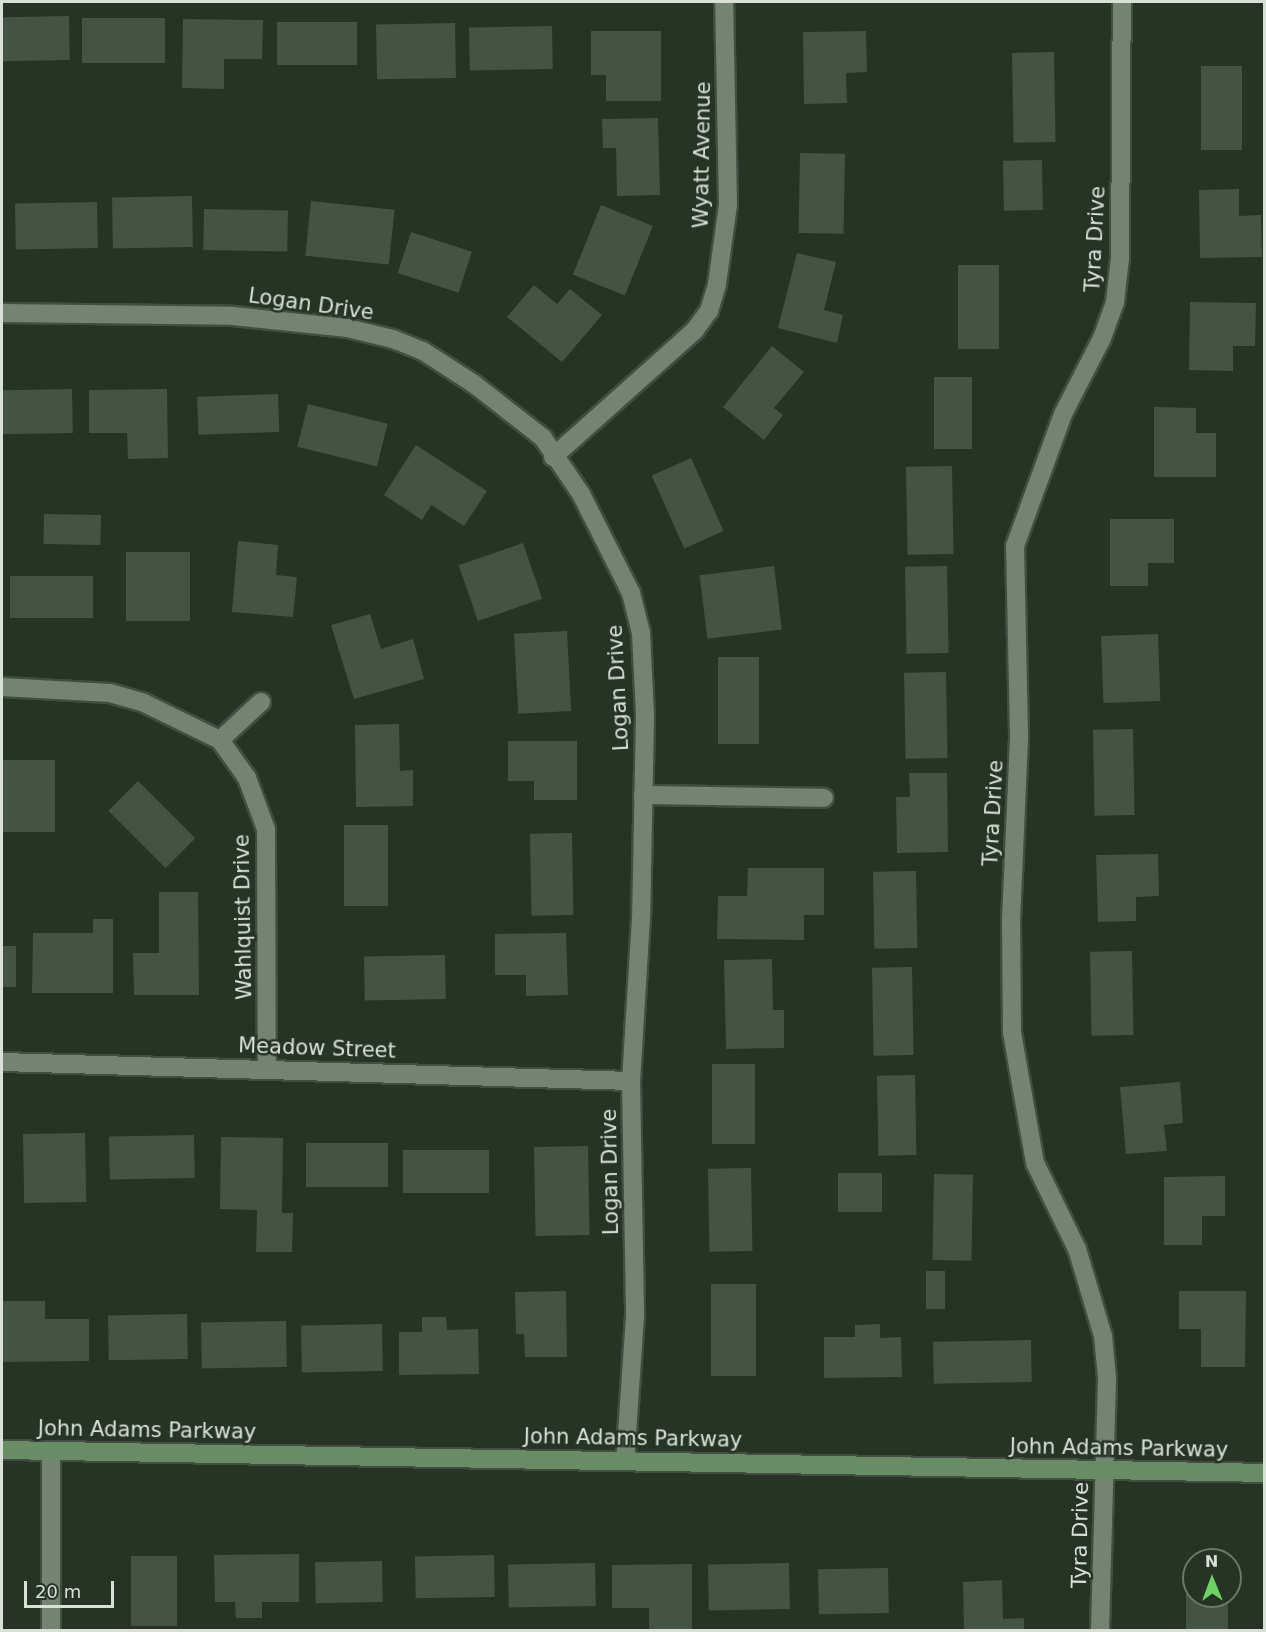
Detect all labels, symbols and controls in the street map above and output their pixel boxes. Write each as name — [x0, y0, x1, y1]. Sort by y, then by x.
street label: Wyatt Avenue — [688, 81, 716, 229]
street label: Tyra Drive — [1080, 185, 1110, 293]
street label: Logan Drive — [247, 283, 375, 325]
street label: Logan Drive — [602, 624, 634, 752]
street label: Tyra Drive — [978, 759, 1008, 867]
street label: Wahlquist Drive — [229, 834, 257, 1000]
street label: Meadow Street — [238, 1033, 396, 1063]
street label: Logan Drive — [596, 1109, 624, 1235]
street label: John Adams Parkway — [38, 1415, 256, 1445]
street label: John Adams Parkway — [524, 1423, 742, 1453]
street label: John Adams Parkway — [1010, 1433, 1228, 1463]
street label: Tyra Drive — [1066, 1482, 1094, 1588]
north arrow — [1182, 1548, 1242, 1608]
text: N — [1205, 1552, 1219, 1571]
scale bar — [27, 1569, 117, 1607]
text: 20 m — [35, 1581, 81, 1602]

